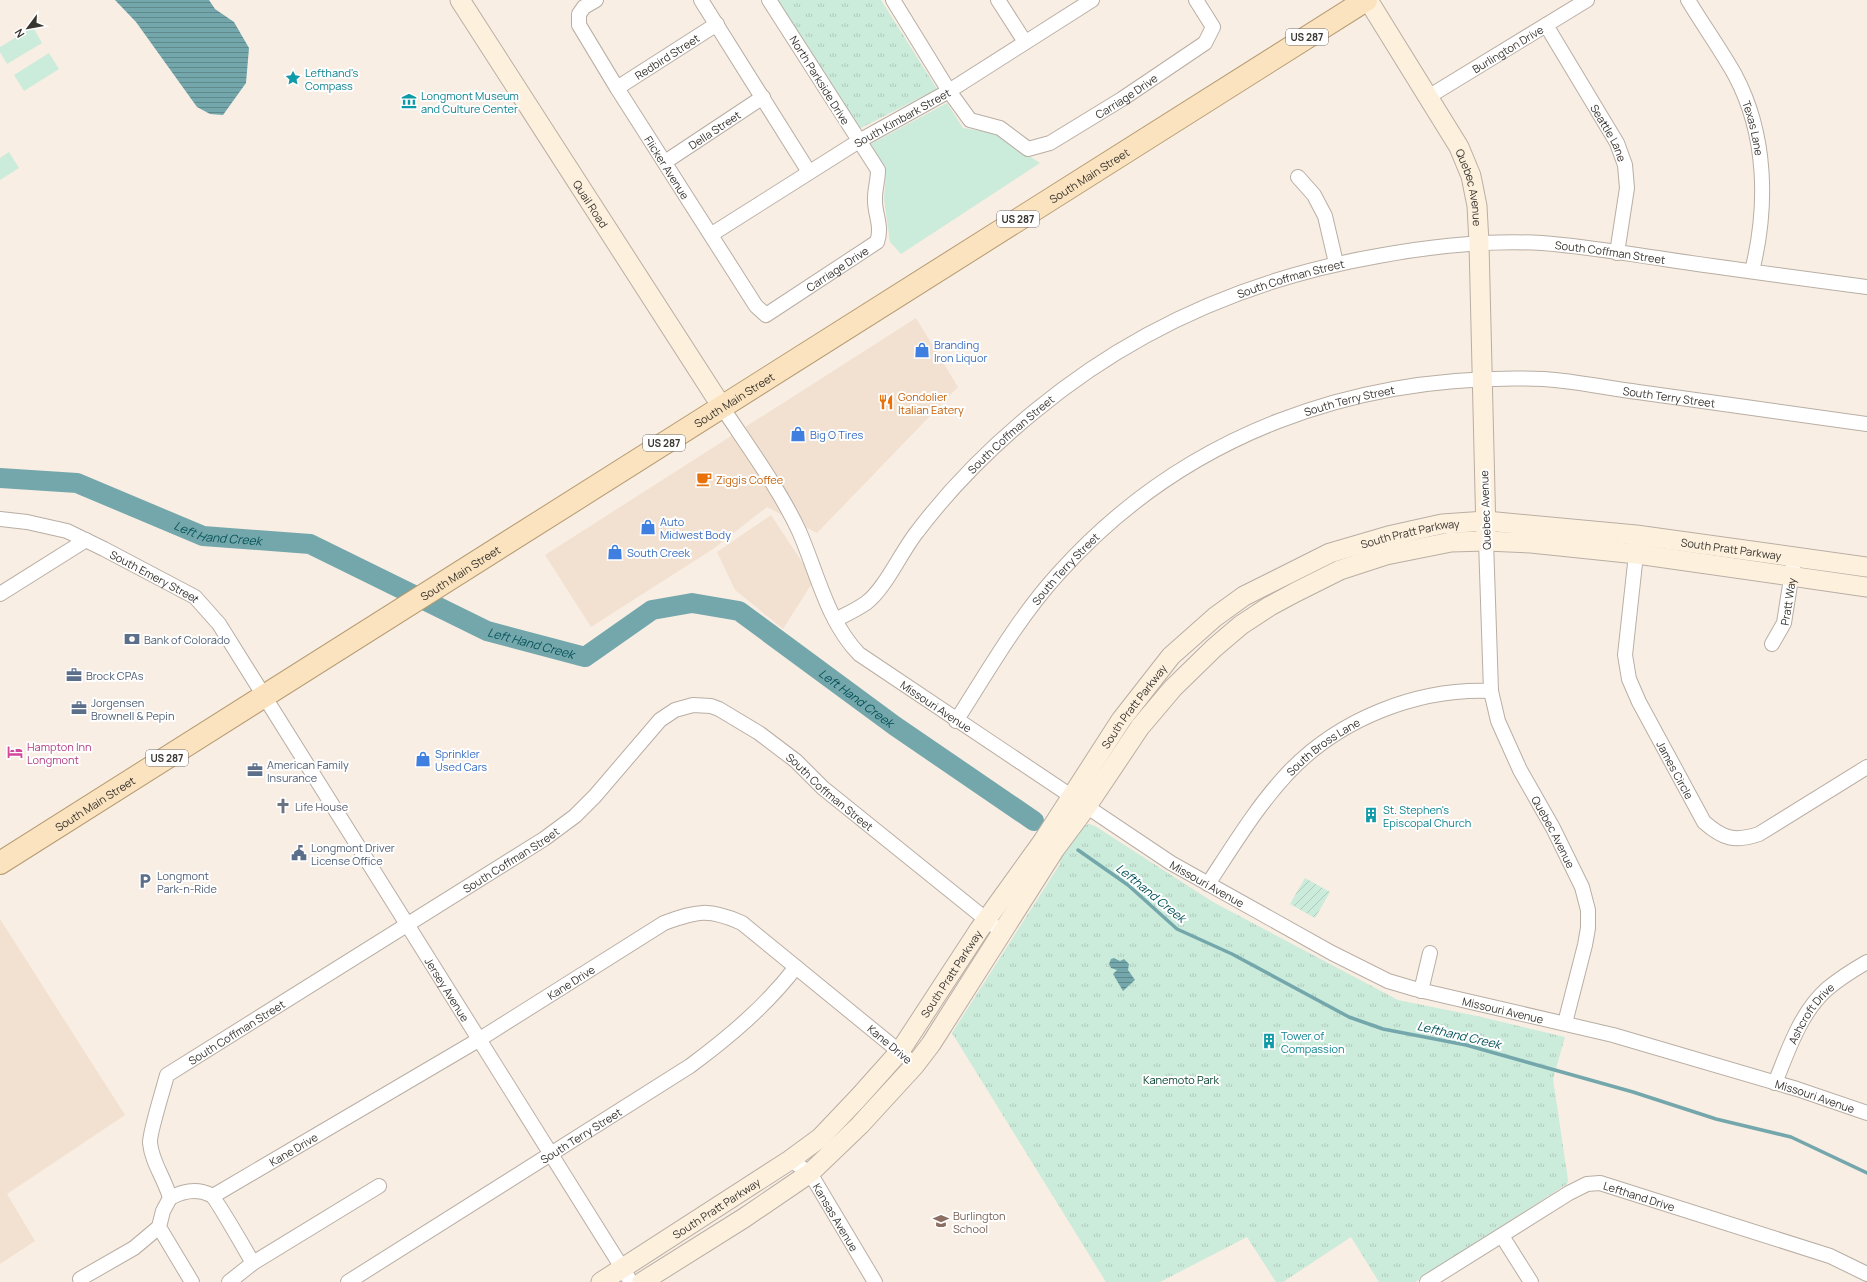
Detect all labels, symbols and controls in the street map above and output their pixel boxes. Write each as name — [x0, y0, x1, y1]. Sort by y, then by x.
north arrow — [8, 8, 48, 48]
street label: Burlington Drive — [1469, 21, 1546, 76]
text: N — [11, 26, 28, 41]
road number: US 287 — [1286, 29, 1328, 45]
street label: Redbird Street — [632, 30, 702, 82]
street label: North Parkside Drive — [787, 33, 854, 128]
place label: Lefthand's Compass — [305, 65, 358, 93]
place icon: Lefthand's Compass — [284, 69, 302, 87]
street label: Carriage Drive — [1092, 70, 1161, 121]
street label: South Kimbark Street — [851, 84, 953, 150]
place label: Longmont Museum and Culture Center — [421, 88, 519, 116]
museum icon: Longmont Museum and Culture Center — [400, 92, 418, 110]
street label: Texas Lane — [1740, 98, 1767, 157]
street label: Seattle Lane — [1588, 101, 1631, 164]
street label: Della Street — [685, 107, 743, 152]
street label: Flicker Avenue — [642, 133, 694, 202]
street label: South Main Street — [1046, 144, 1132, 206]
street label: Quebec Avenue — [1453, 146, 1486, 227]
street label: Quail Road — [570, 177, 612, 230]
road number: US 287 — [997, 211, 1039, 227]
street label: South Coffman Street — [1554, 237, 1666, 267]
street label: Carriage Drive — [803, 242, 871, 294]
street label: South Coffman Street — [1235, 255, 1346, 301]
place label: Branding Iron Liquor — [934, 337, 987, 365]
shop icon: Branding Iron Liquor — [913, 341, 931, 359]
street label: South Main Street — [691, 368, 777, 430]
street label: South Terry Street — [1302, 381, 1396, 419]
street label: South Terry Street — [1622, 382, 1716, 410]
place label: Gondolier Italian Eatery — [898, 389, 964, 417]
street label: South Coffman Street — [964, 391, 1057, 476]
restaurant icon: Gondolier Italian Eatery — [877, 393, 895, 411]
shop icon: Big O Tires — [789, 425, 807, 443]
place label: Big O Tires — [810, 427, 864, 442]
road number: US 287 — [643, 435, 685, 451]
street label: Quebec Avenue — [1476, 469, 1494, 550]
cafe icon: Ziggis Coffee — [695, 470, 713, 488]
place label: Ziggis Coffee — [716, 472, 784, 487]
place label: Auto Midwest Body — [660, 514, 731, 542]
street label: South Pratt Parkway — [1358, 515, 1460, 551]
water label: Left Hand Creek — [172, 516, 264, 549]
shop icon: Auto Midwest Body — [639, 518, 657, 536]
street label: South Terry Street — [1028, 529, 1102, 608]
street label: South Pratt Parkway — [1680, 534, 1783, 563]
street label: South Main Street — [417, 542, 503, 603]
shop icon: South Creek — [606, 543, 624, 561]
place label: South Creek — [627, 545, 691, 560]
street label: South Emery Street — [108, 546, 204, 605]
street label: Pratt Way — [1776, 576, 1799, 626]
water label: Left Hand Creek — [486, 623, 578, 663]
bank icon: Bank of Colorado — [123, 630, 141, 648]
place label: Bank of Colorado — [144, 632, 230, 647]
street label: South Pratt Parkway — [1097, 661, 1170, 751]
water label: Left Hand Creek — [816, 664, 899, 732]
office icon: Brock CPAs — [65, 666, 83, 684]
place label: Brock CPAs — [86, 668, 144, 683]
street label: Missouri Avenue — [898, 677, 975, 735]
place label: Jorgensen Brownell & Pepin — [91, 695, 174, 723]
office icon: Jorgensen Brownell & Pepin — [70, 699, 88, 717]
street label: South Bross Lane — [1282, 714, 1363, 778]
street label: James Circle — [1654, 738, 1698, 802]
place label: Hampton Inn Longmont — [27, 739, 92, 767]
hotel icon: Hampton Inn Longmont — [6, 743, 24, 761]
place label: Sprinkler Used Cars — [435, 746, 487, 774]
street label: South Coffman Street — [784, 749, 877, 833]
road number: US 287 — [146, 750, 188, 766]
shop icon: Sprinkler Used Cars — [414, 750, 432, 768]
place label: American Family Insurance — [267, 757, 349, 785]
office icon: American Family Insurance — [246, 761, 264, 779]
street label: South Main Street — [52, 772, 138, 834]
street label: Quebec Avenue — [1529, 793, 1579, 871]
church icon: Life House — [274, 797, 292, 815]
place label: Life House — [295, 799, 349, 814]
place label: St. Stephen's Episcopal Church — [1383, 802, 1471, 830]
building icon: St. Stephen's Episcopal Church — [1362, 806, 1380, 824]
street label: South Coffman Street — [460, 823, 562, 896]
place label: Longmont Driver License Office — [311, 840, 395, 868]
public building icon: Longmont Driver License Office — [290, 844, 308, 862]
street label: Missouri Avenue — [1167, 857, 1248, 910]
water label: Lefthand Creek — [1112, 860, 1191, 928]
place label: Longmont Park-n-Ride — [157, 868, 217, 896]
parking icon: Longmont Park-n-Ride — [136, 872, 154, 890]
street label: South Pratt Parkway — [917, 927, 985, 1020]
street label: Jersey Avenue — [422, 954, 474, 1024]
street label: Kane Drive — [544, 961, 598, 1002]
street label: Ashcroft Drive — [1784, 979, 1837, 1046]
street label: Missouri Avenue — [1461, 993, 1546, 1026]
street label: South Coffman Street — [185, 996, 287, 1068]
water label: Lefthand Creek — [1415, 1017, 1504, 1053]
street label: Kane Drive — [865, 1021, 916, 1067]
place label: Tower of Compassion — [1281, 1028, 1345, 1056]
building icon: Tower of Compassion — [1260, 1032, 1278, 1050]
park label: Kanemoto Park — [1143, 1072, 1220, 1087]
street label: Missouri Avenue — [1774, 1076, 1857, 1116]
street label: South Terry Street — [537, 1104, 624, 1166]
street label: Kane Drive — [266, 1129, 321, 1169]
street label: South Pratt Parkway — [669, 1174, 763, 1242]
street label: Lefthand Drive — [1602, 1177, 1677, 1214]
street label: Kansas Avenue — [810, 1180, 863, 1254]
place label: Burlington School — [953, 1208, 1006, 1236]
school or university icon: Burlington School — [932, 1212, 950, 1230]

